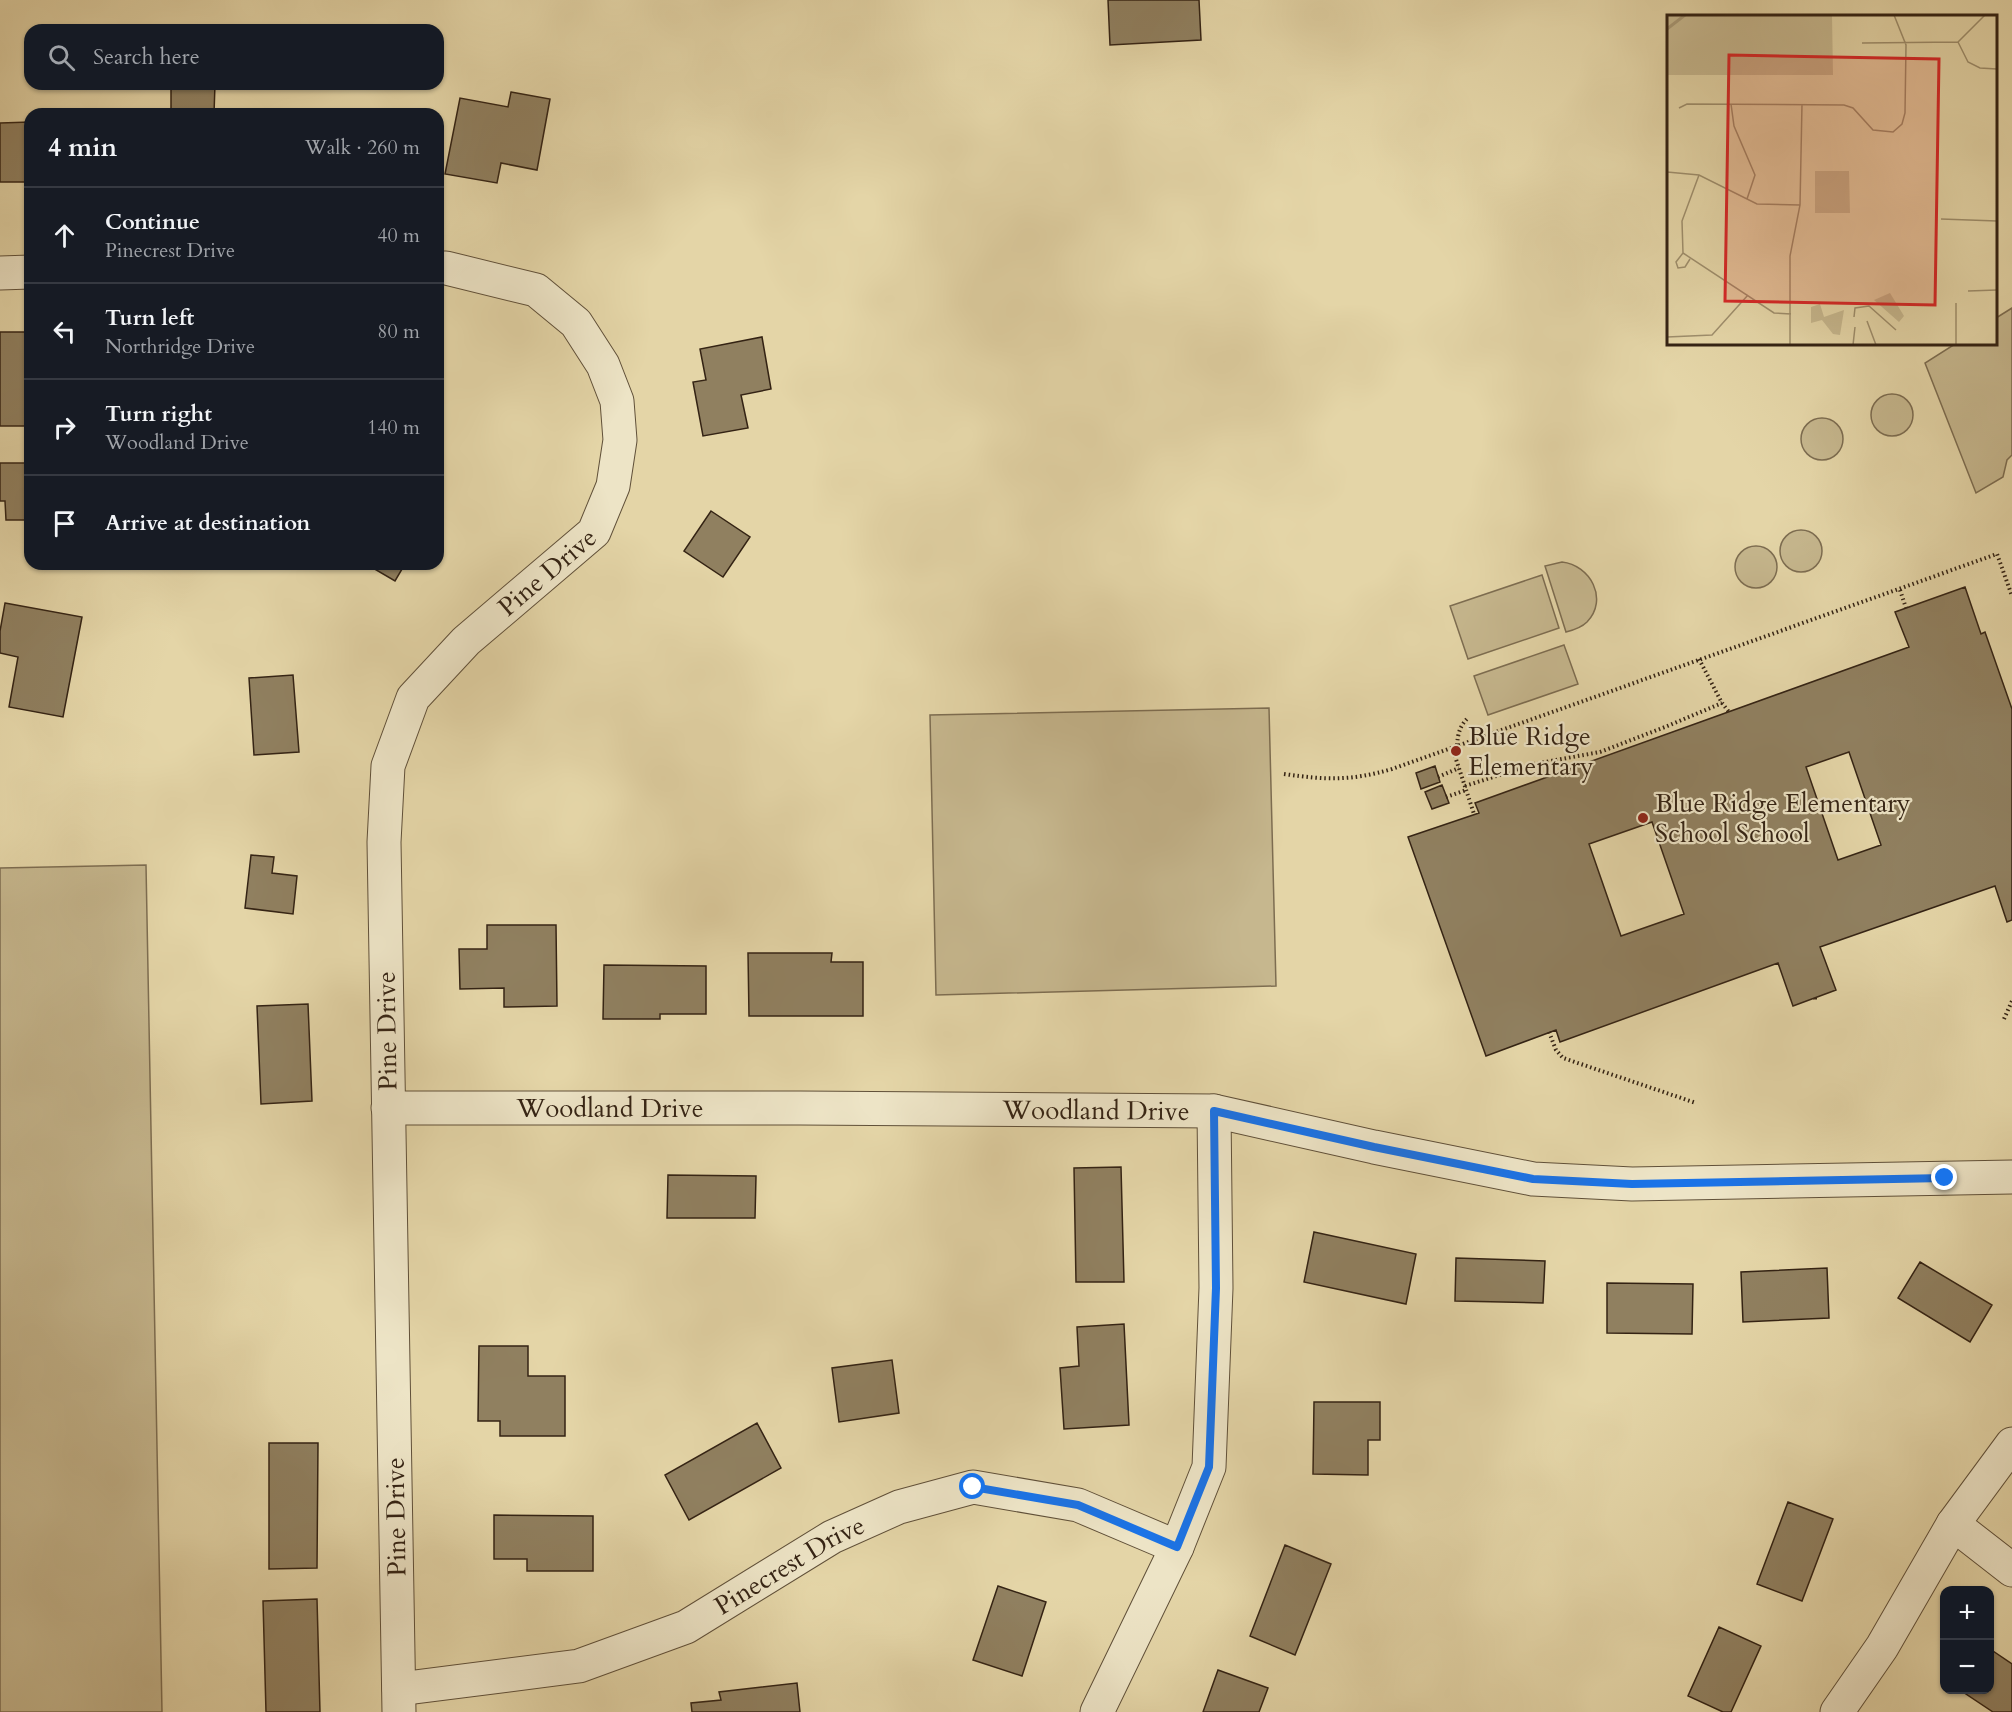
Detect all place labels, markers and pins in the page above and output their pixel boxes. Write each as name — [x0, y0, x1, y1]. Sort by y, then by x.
place label: Blue Ridge Elementary — [1468, 719, 1594, 784]
marker: Blue Ridge Elementary — [1449, 744, 1463, 758]
place label: Blue Ridge Elementary School School — [1655, 786, 1911, 851]
marker: Blue Ridge Elementary School School — [1636, 811, 1650, 825]

